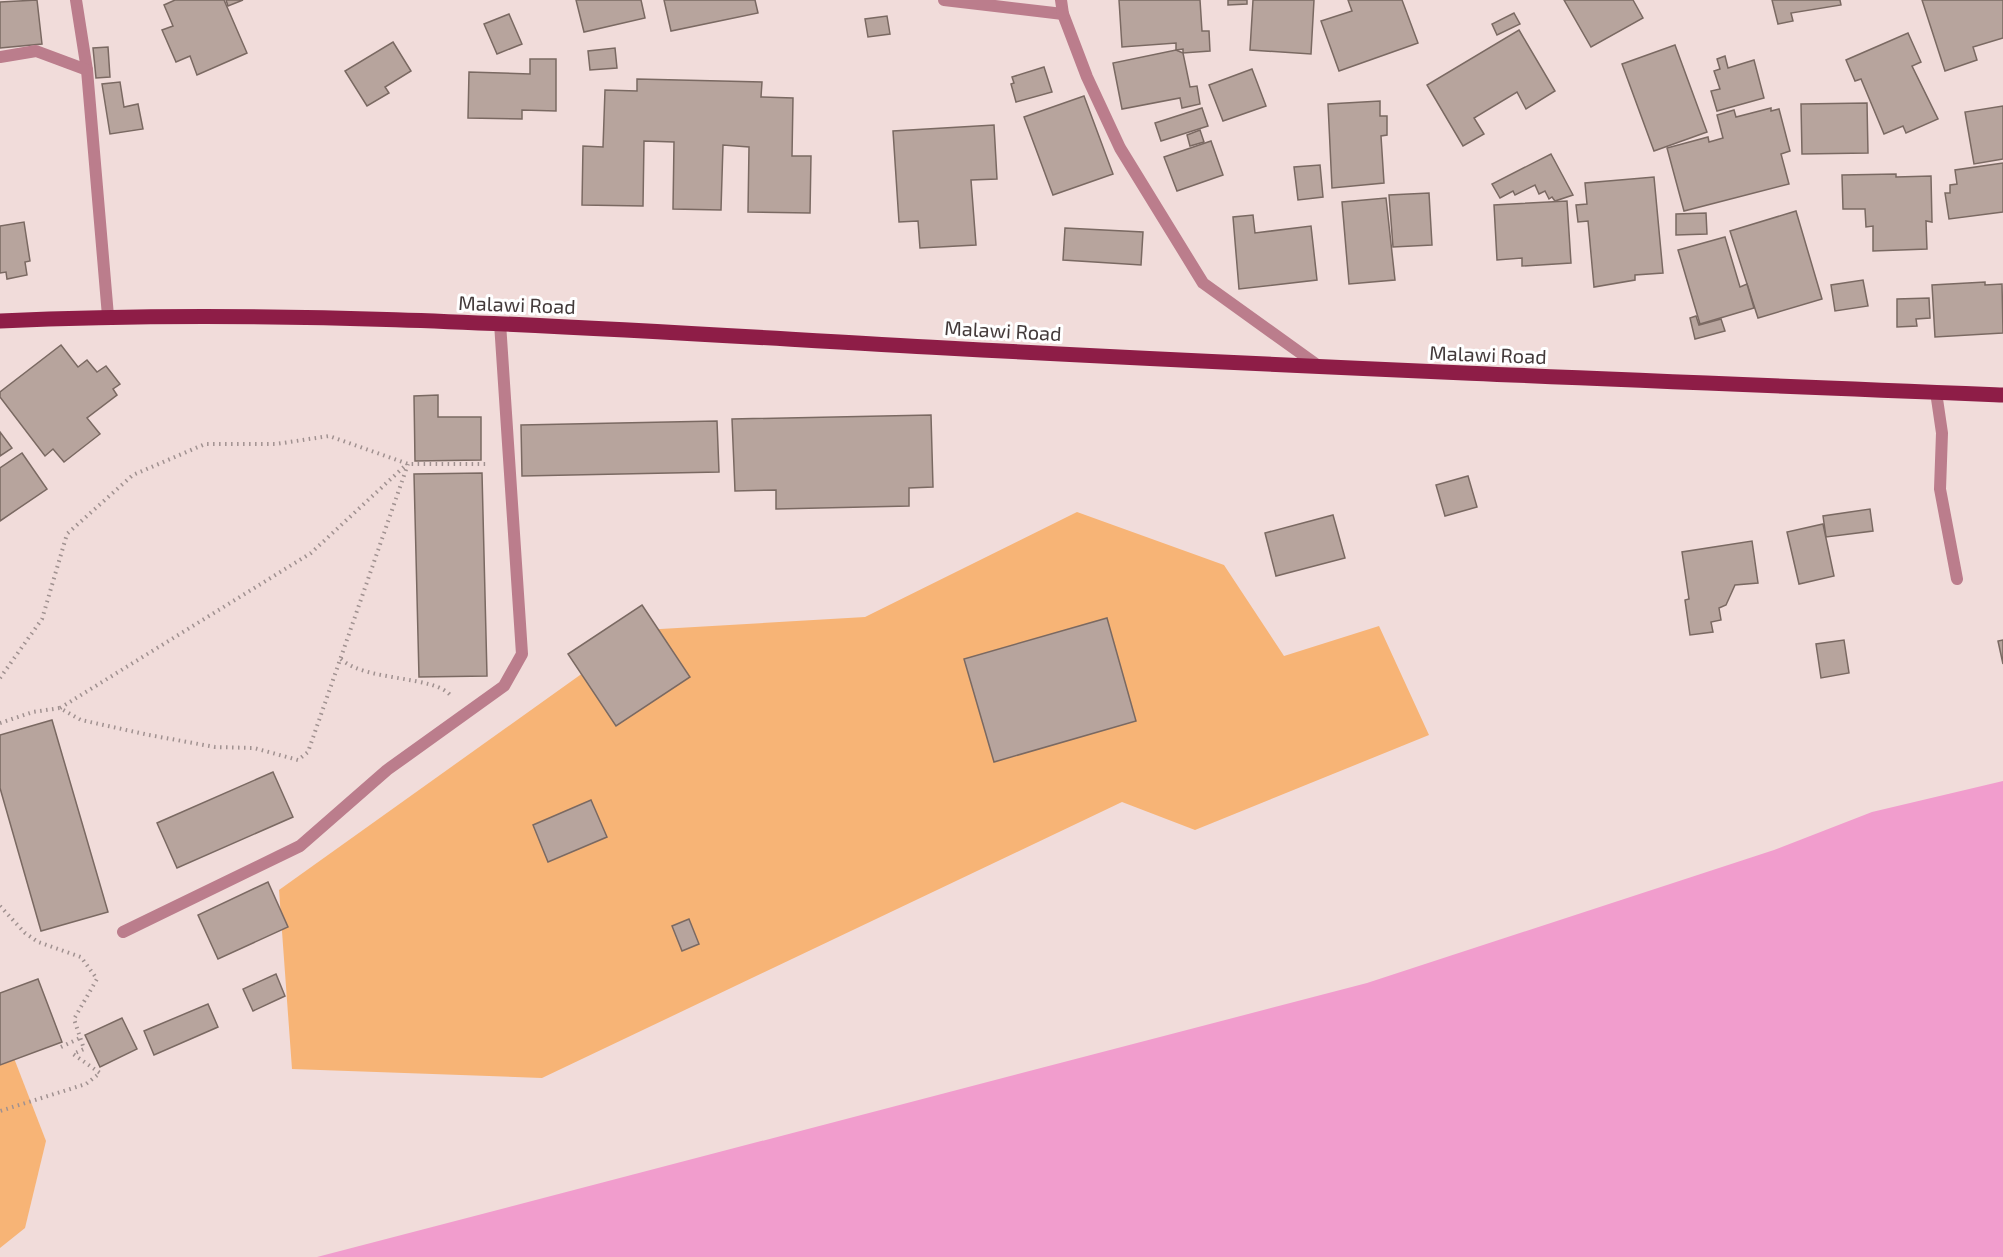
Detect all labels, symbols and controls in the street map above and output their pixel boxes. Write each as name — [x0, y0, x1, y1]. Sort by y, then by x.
street label: Malawi Road — [458, 290, 576, 318]
street label: Malawi Road — [944, 315, 1062, 345]
street label: Malawi Road — [1429, 340, 1547, 368]

